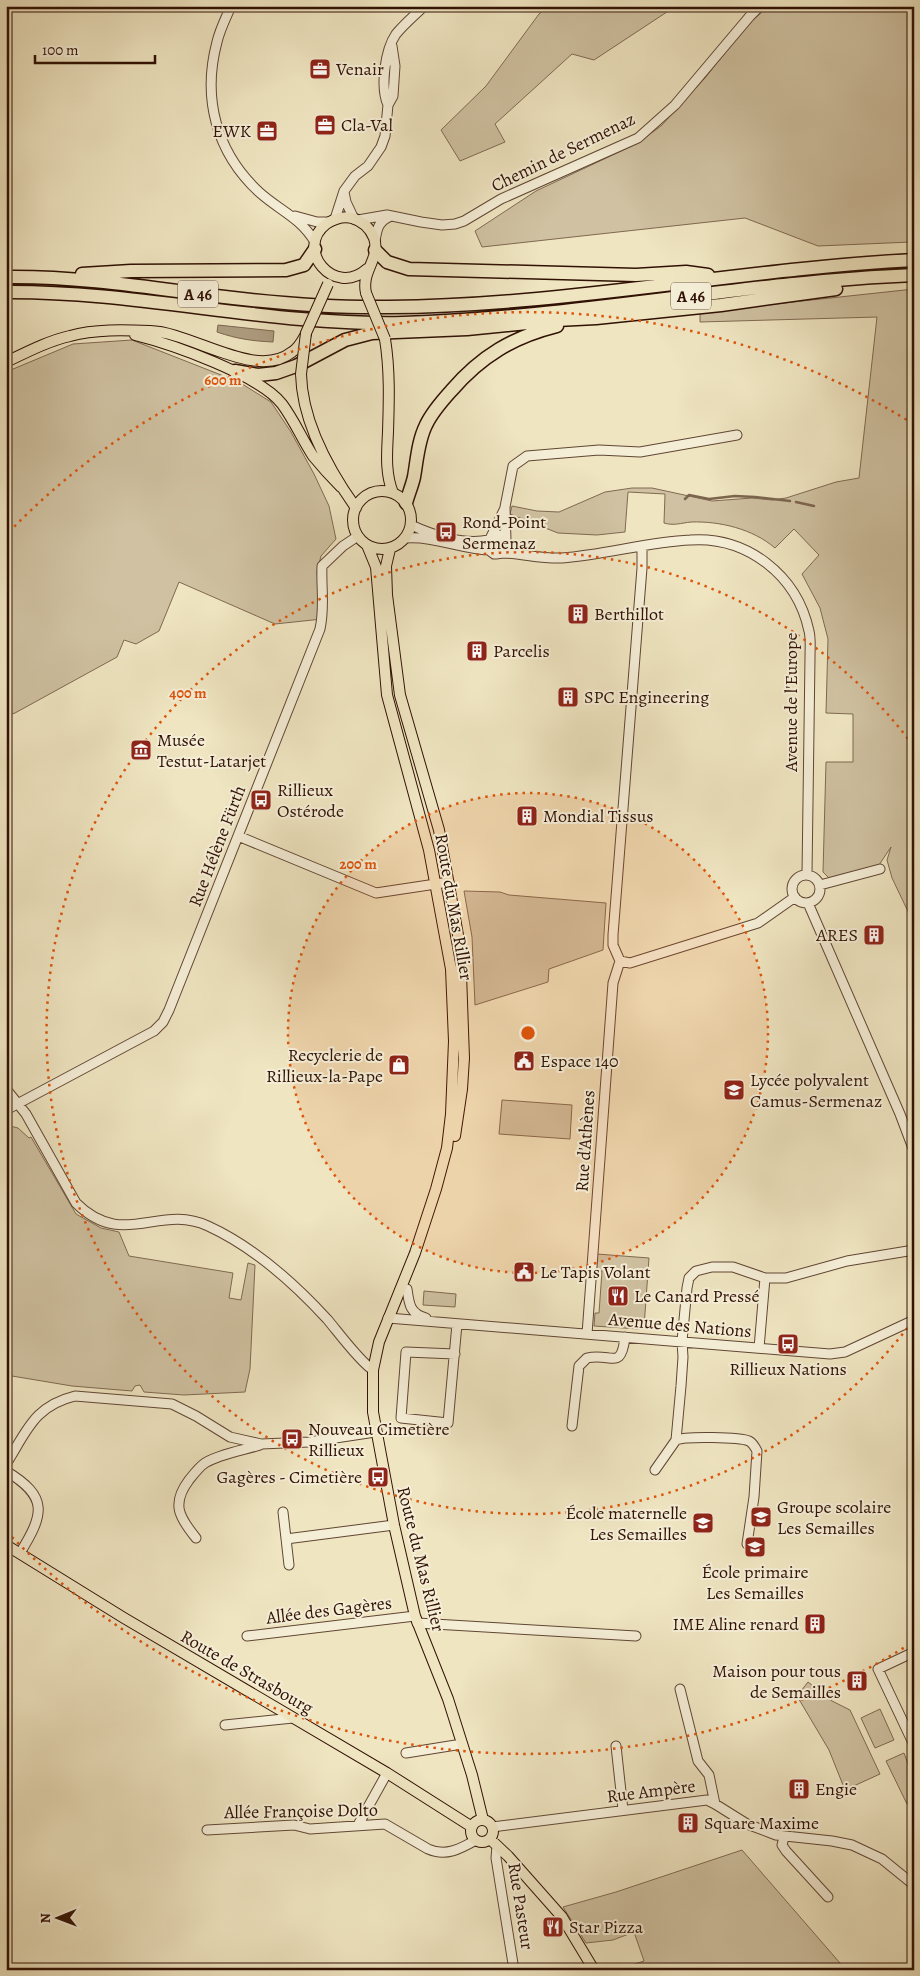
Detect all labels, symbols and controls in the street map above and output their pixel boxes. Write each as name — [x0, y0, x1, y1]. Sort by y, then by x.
scale bar — [35, 32, 155, 64]
text: 100 m — [42, 40, 79, 60]
office icon: Venair — [308, 57, 332, 81]
place label: Venair — [335, 57, 384, 81]
street label: Chemin de Sermenaz — [487, 107, 639, 197]
office icon: Cla-Val — [313, 113, 337, 137]
place label: Cla-Val — [341, 113, 393, 137]
place label: EWK — [212, 119, 252, 143]
office icon: EWK — [255, 119, 279, 143]
road number: A 46 — [178, 280, 218, 308]
road number: A 46 — [671, 282, 711, 310]
text: 600 m — [204, 370, 242, 390]
place label: Rond-Point Sermenaz — [462, 510, 546, 555]
bus stop icon: Rond-Point Sermenaz — [434, 520, 458, 544]
building icon: Berthillot — [566, 602, 590, 626]
place label: Berthillot — [594, 602, 664, 626]
street label: Avenue de l'Europe — [779, 632, 803, 773]
building icon: Parcelis — [465, 639, 489, 663]
place label: Parcelis — [493, 639, 550, 663]
text: 400 m — [169, 683, 207, 703]
building icon: SPC Engineering — [556, 685, 580, 709]
place label: SPC Engineering — [584, 685, 709, 709]
place label: Musée Testut-Latarjet — [157, 728, 266, 773]
museum icon: Musée Testut-Latarjet — [129, 738, 153, 762]
place label: Rillieux Ostérode — [277, 778, 344, 823]
street label: Rue Hélène Fürth — [183, 781, 251, 910]
bus stop icon: Rillieux Ostérode — [249, 788, 273, 812]
building icon: Mondial Tissus — [515, 804, 539, 828]
place label: Mondial Tissus — [543, 804, 654, 828]
street label: Route du Mas Rillier — [429, 832, 479, 982]
text: 200 m — [339, 854, 377, 874]
place label: ARES — [815, 923, 858, 947]
building icon: ARES — [862, 923, 886, 947]
centre of rings — [519, 1024, 537, 1042]
place label: Recyclerie de Rillieux-la-Pape — [266, 1043, 383, 1088]
public building icon: Espace 140 — [512, 1049, 536, 1073]
place label: Espace 140 — [540, 1049, 619, 1073]
shop icon: Recyclerie de Rillieux-la-Pape — [387, 1053, 411, 1077]
place label: Lycée polyvalent Camus-Sermenaz — [750, 1068, 882, 1113]
school or university icon: Lycée polyvalent Camus-Sermenaz — [722, 1078, 746, 1102]
street label: Rue d'Athènes — [569, 1089, 601, 1193]
public building icon: Le Tapis Volant — [512, 1260, 536, 1284]
place label: Le Tapis Volant — [540, 1260, 651, 1284]
restaurant icon: Le Canard Pressé — [606, 1284, 630, 1308]
place label: Le Canard Pressé — [634, 1284, 760, 1308]
street label: Avenue des Nations — [606, 1307, 753, 1343]
bus stop icon: Rillieux Nations — [776, 1332, 800, 1356]
place label: Rillieux Nations — [729, 1357, 847, 1381]
place label: Nouveau Cimetière Rillieux — [308, 1417, 450, 1462]
bus stop icon: Nouveau Cimetière Rillieux — [280, 1427, 304, 1451]
place label: Gagères - Cimetière — [217, 1465, 362, 1489]
bus stop icon: Gagères - Cimetière — [366, 1465, 390, 1489]
street label: Route du Mas Rillier — [391, 1484, 451, 1634]
place label: Groupe scolaire Les Semailles — [777, 1495, 891, 1540]
place label: École maternelle Les Semailles — [565, 1501, 687, 1546]
school or university icon: Groupe scolaire Les Semailles — [749, 1505, 773, 1529]
school or university icon: École maternelle Les Semailles — [691, 1511, 715, 1535]
school or university icon: École primaire Les Semailles — [743, 1535, 767, 1559]
place label: École primaire Les Semailles — [701, 1560, 809, 1605]
street label: Allée des Gagères — [264, 1590, 393, 1630]
place label: IME Aline renard — [673, 1612, 799, 1636]
building icon: IME Aline renard — [803, 1612, 827, 1636]
street label: Route de Strasbourg — [176, 1624, 318, 1720]
place label: Maison pour tous de Semailles — [712, 1659, 841, 1704]
building icon: Maison pour tous de Semailles — [845, 1669, 869, 1693]
street label: Rue Ampère — [605, 1774, 697, 1808]
building icon: Engie — [787, 1777, 811, 1801]
place label: Engie — [815, 1777, 857, 1801]
street label: Allée Françoise Dolto — [223, 1798, 378, 1824]
building icon: Square Maxime — [676, 1811, 700, 1835]
place label: Square Maxime — [704, 1811, 819, 1835]
street label: Rue Pasteur — [502, 1861, 540, 1951]
north arrow — [32, 1894, 82, 1944]
text: N — [36, 1913, 55, 1923]
restaurant icon: Star Pizza — [541, 1915, 565, 1939]
place label: Star Pizza — [569, 1915, 644, 1939]

